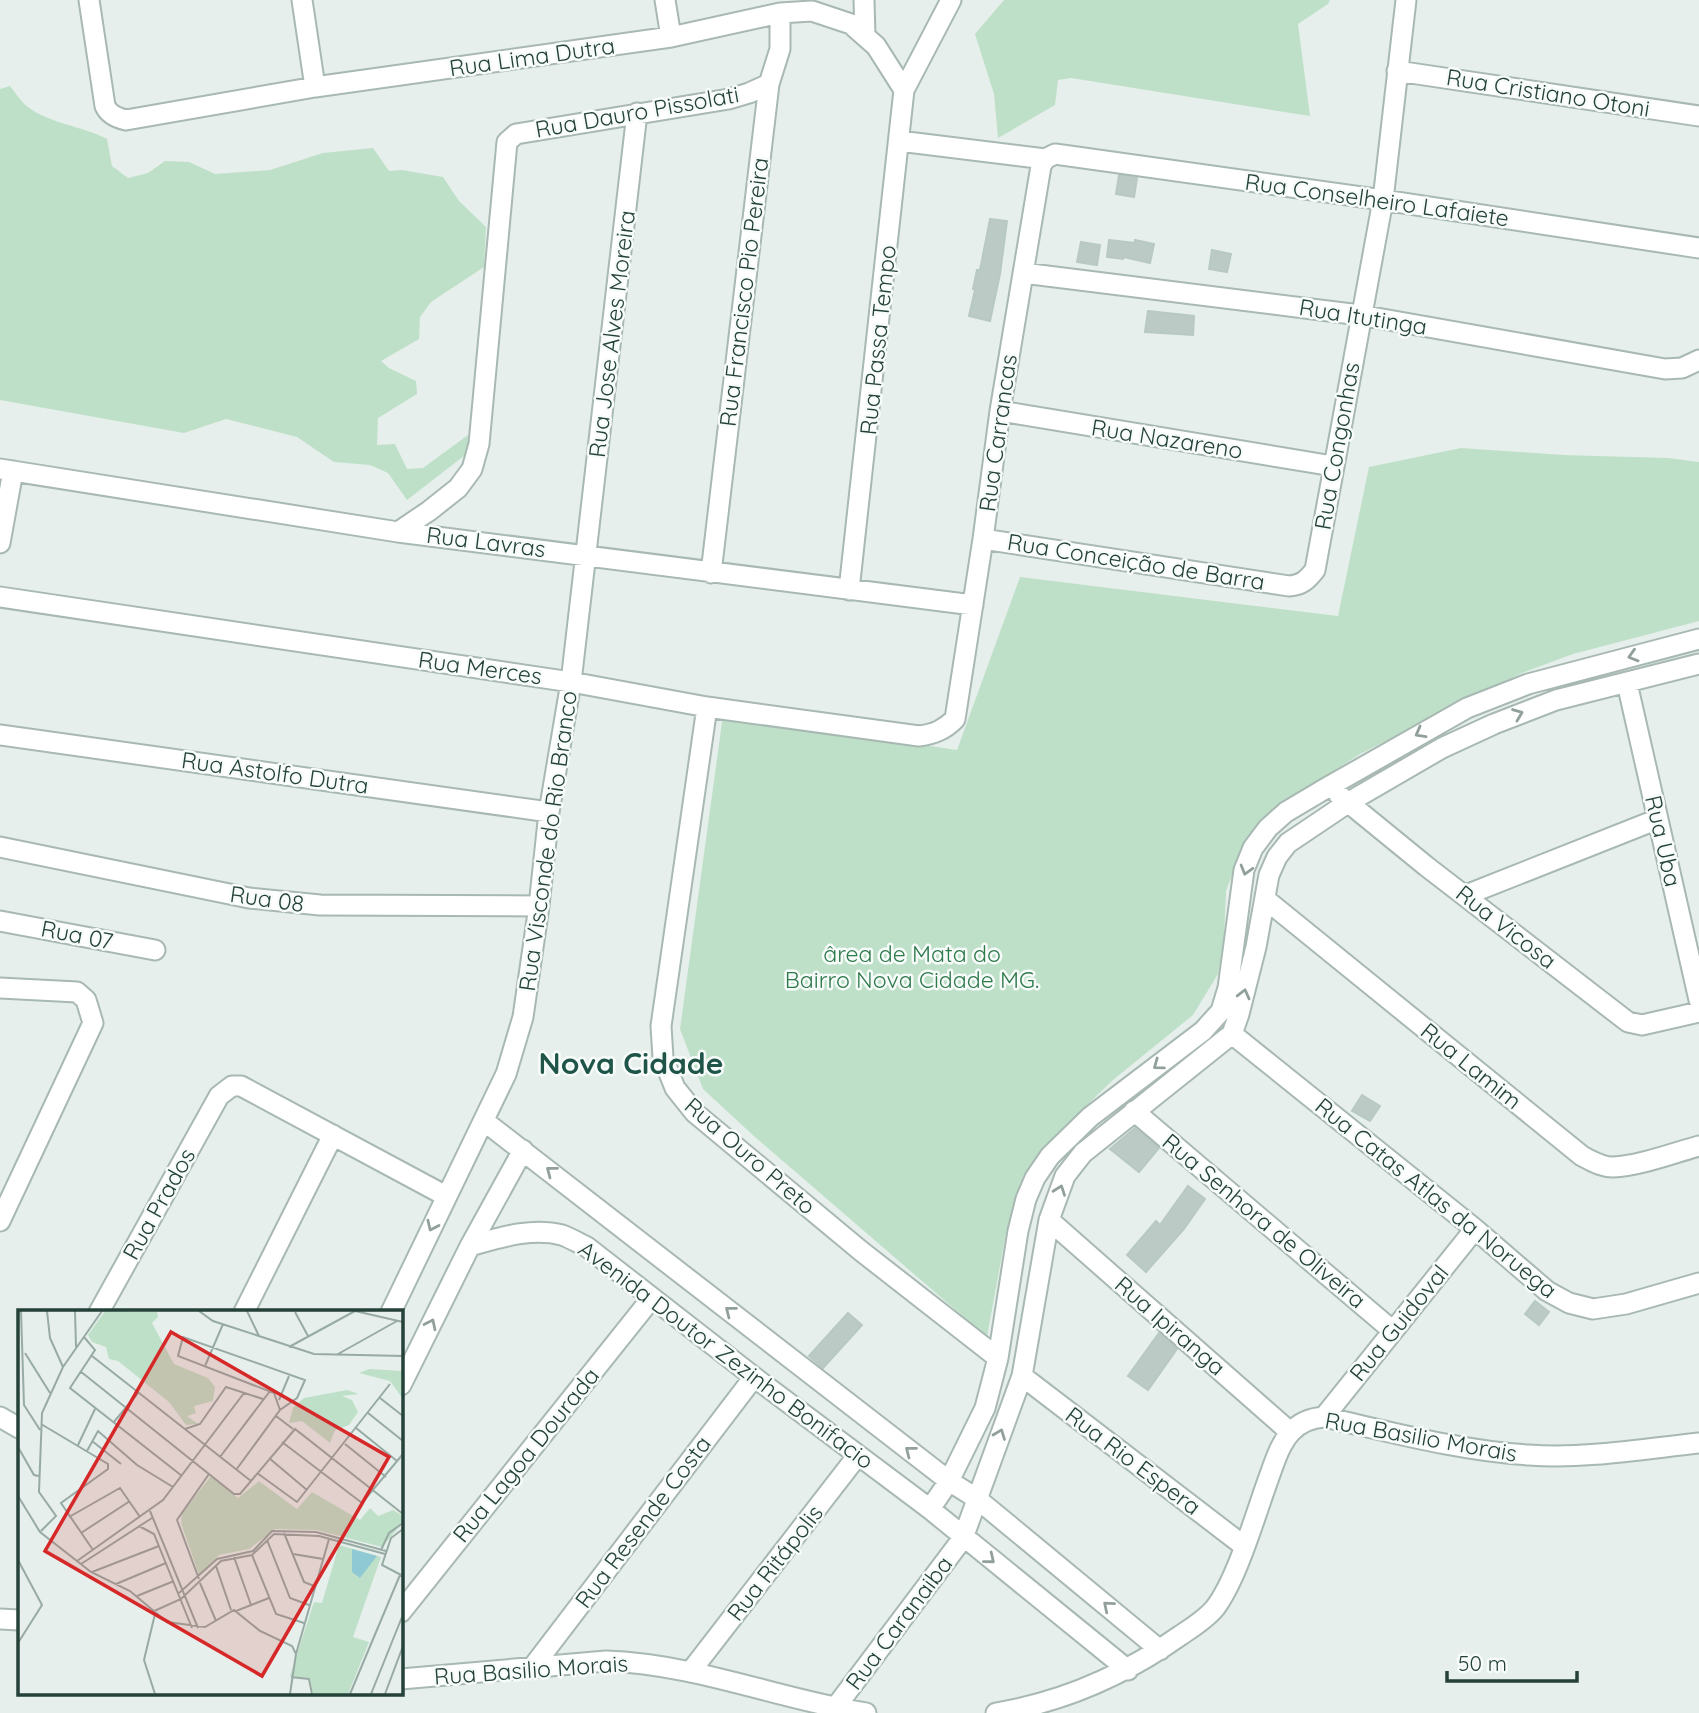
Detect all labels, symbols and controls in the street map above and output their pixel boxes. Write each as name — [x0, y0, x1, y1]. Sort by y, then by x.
street label: Rua Lima Dutra — [447, 31, 617, 82]
street label: Rua Cristiano Otoni — [1444, 62, 1652, 123]
street label: Rua Dauro Pissolati — [533, 79, 741, 144]
street label: Rua Francisco Pio Pereira — [713, 156, 774, 428]
street label: Rua Conselheiro Lafaiete — [1243, 167, 1511, 232]
street label: Rua Jose Alves Moreira — [582, 209, 641, 459]
street label: Rua Passa Tempo — [853, 243, 902, 436]
street label: Rua Itutinga — [1297, 292, 1429, 341]
street label: Rua Carrancas — [972, 352, 1023, 514]
street label: Rua Congonhas — [1308, 360, 1366, 532]
street label: Rua Nazareno — [1089, 412, 1245, 465]
street label: Rua Lavras — [425, 520, 547, 563]
street label: Rua Conceição de Barra — [1005, 527, 1267, 596]
street label: Rua Merces — [416, 644, 544, 691]
one-way arrow — [1627, 647, 1639, 662]
street label: Rua Visconde do Rio Branco — [512, 689, 583, 993]
one-way arrow — [1512, 709, 1524, 723]
one-way arrow — [1415, 725, 1427, 738]
street label: Rua Astolfo Dutra — [180, 745, 370, 800]
street label: Rua Uba — [1639, 792, 1688, 889]
one-way arrow — [1239, 863, 1254, 875]
street label: Rua Vicosa — [1450, 878, 1562, 975]
street label: Rua 08 — [228, 879, 306, 918]
street label: Rua 07 — [39, 913, 116, 956]
park label: ârea de Mata do Bairro Nova Cidade MG. — [785, 939, 1039, 994]
one-way arrow — [1236, 988, 1250, 1000]
street label: Rua Lamim — [1415, 1016, 1528, 1115]
district label: Nova Cidade — [539, 1044, 723, 1082]
one-way arrow — [1153, 1057, 1165, 1069]
street label: Rua Ouro Preto — [679, 1091, 822, 1220]
street label: Rua Catas Atlas da Noruega — [1309, 1091, 1563, 1304]
street label: Rua Senhora de Oliveira — [1157, 1127, 1372, 1314]
street label: Rua Prados — [116, 1143, 201, 1265]
one-way arrow — [546, 1167, 558, 1180]
one-way arrow — [1052, 1184, 1066, 1196]
one-way arrow — [426, 1219, 440, 1231]
street label: Avenida Doutor Zezinho Bonifacio — [573, 1234, 880, 1475]
street label: Rua Guidoval — [1343, 1259, 1454, 1387]
street label: Rua Ipiranga — [1109, 1270, 1232, 1382]
one-way arrow — [726, 1306, 738, 1319]
inset map — [18, 1310, 402, 1696]
one-way arrow — [423, 1319, 437, 1331]
street label: Rua Lagoa Dourada — [446, 1361, 605, 1548]
street label: Rua Rio Espera — [1060, 1400, 1207, 1521]
street label: Rua Basilio Morais — [1323, 1405, 1519, 1468]
one-way arrow — [992, 1428, 1006, 1440]
street label: Rua Resende Costa — [568, 1430, 717, 1614]
one-way arrow — [905, 1446, 918, 1459]
street label: Rua Ritápolis — [720, 1499, 829, 1627]
street label: Rua Caranaiba — [839, 1550, 958, 1695]
one-way arrow — [983, 1551, 995, 1564]
one-way arrow — [1103, 1602, 1115, 1615]
scale bar — [1447, 1640, 1576, 1684]
street label: Rua Basilio Morais — [433, 1648, 629, 1691]
text: 50 m — [1458, 1650, 1507, 1676]

